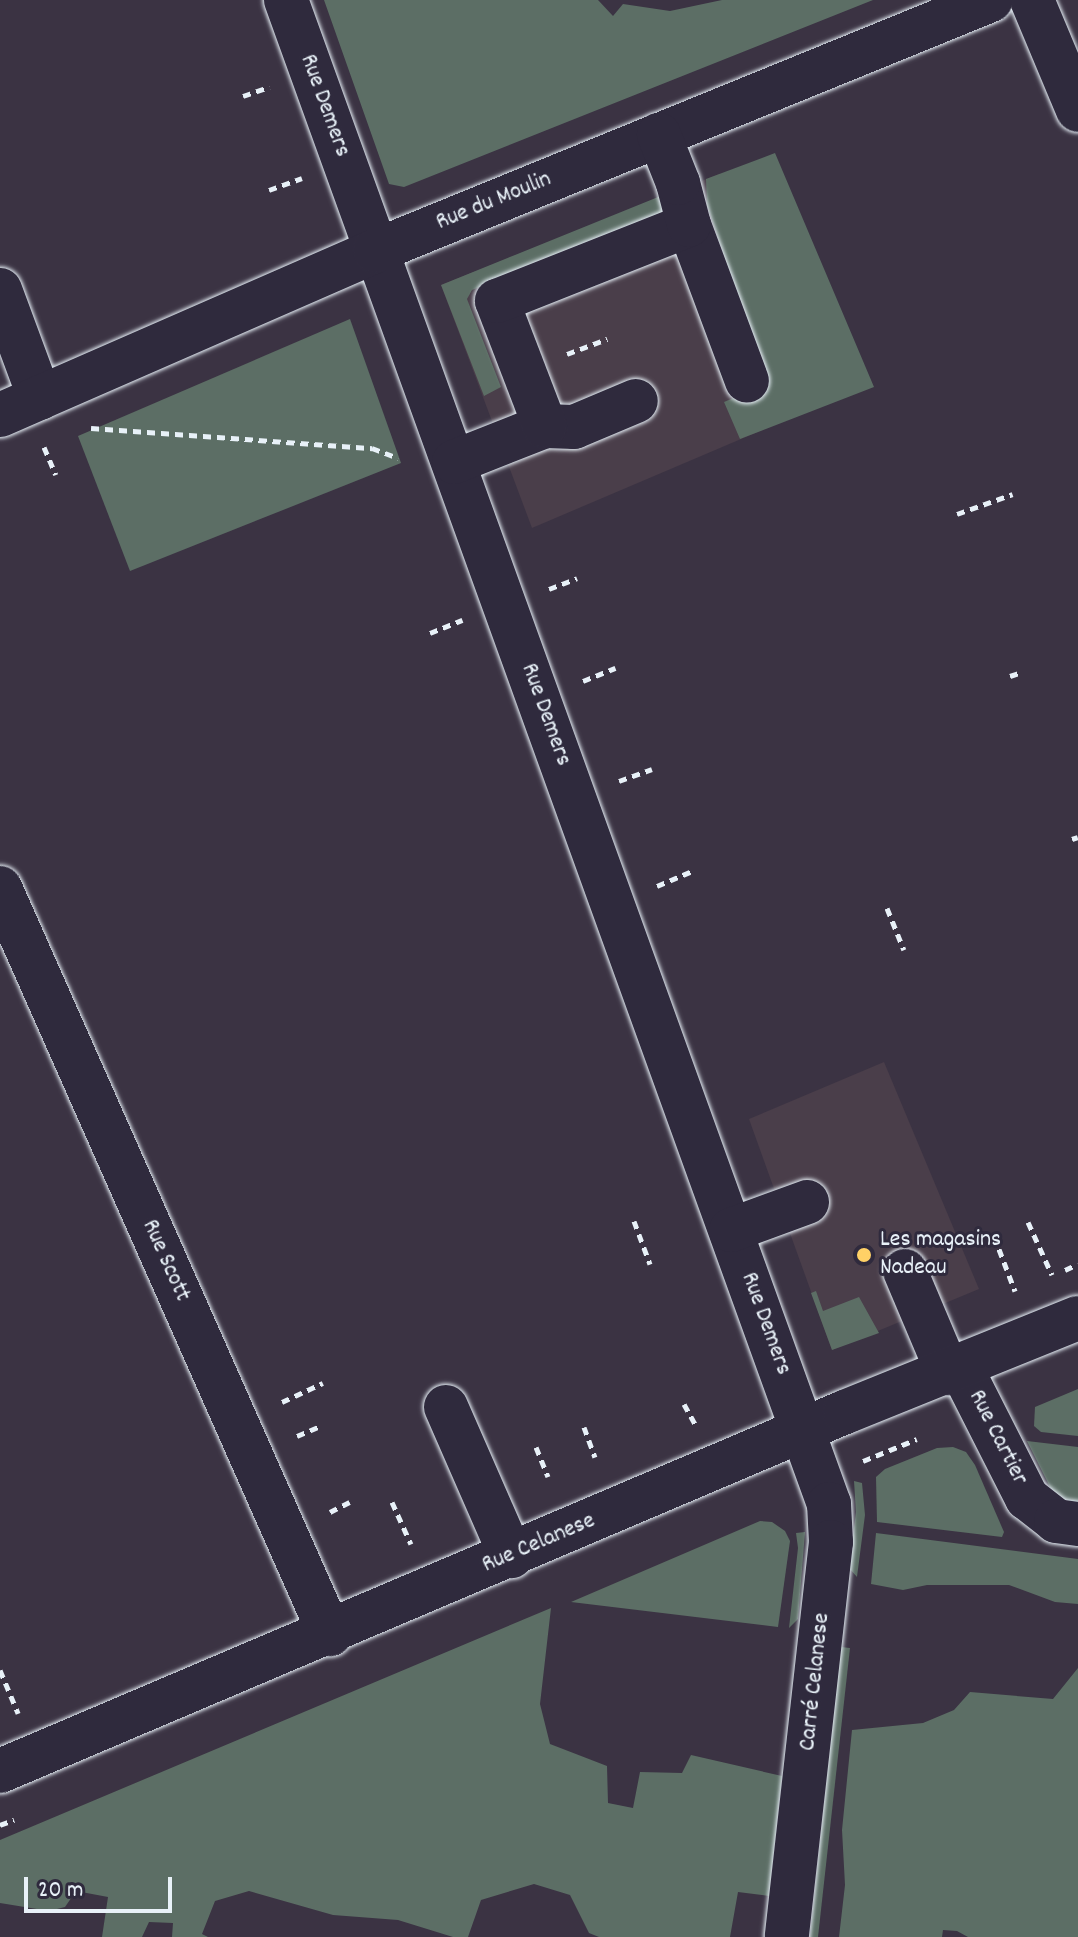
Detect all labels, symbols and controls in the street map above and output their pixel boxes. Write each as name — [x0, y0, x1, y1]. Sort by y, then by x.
street label: Rue Demers — [292, 51, 356, 161]
street label: Rue du Moulin — [432, 166, 556, 238]
street label: Rue Demers — [513, 660, 577, 770]
street label: Rue Scott — [134, 1216, 196, 1306]
place label: Les magasins Nadeau — [880, 1227, 1001, 1283]
marker: Les magasins Nadeau — [855, 1246, 873, 1264]
street label: Rue Demers — [733, 1269, 797, 1379]
street label: Rue Cartier — [961, 1386, 1033, 1490]
street label: Rue Celanese — [478, 1507, 600, 1581]
street label: Carré Celanese — [794, 1612, 838, 1752]
scale bar — [28, 1861, 176, 1911]
text: 20 m — [38, 1874, 84, 1908]

